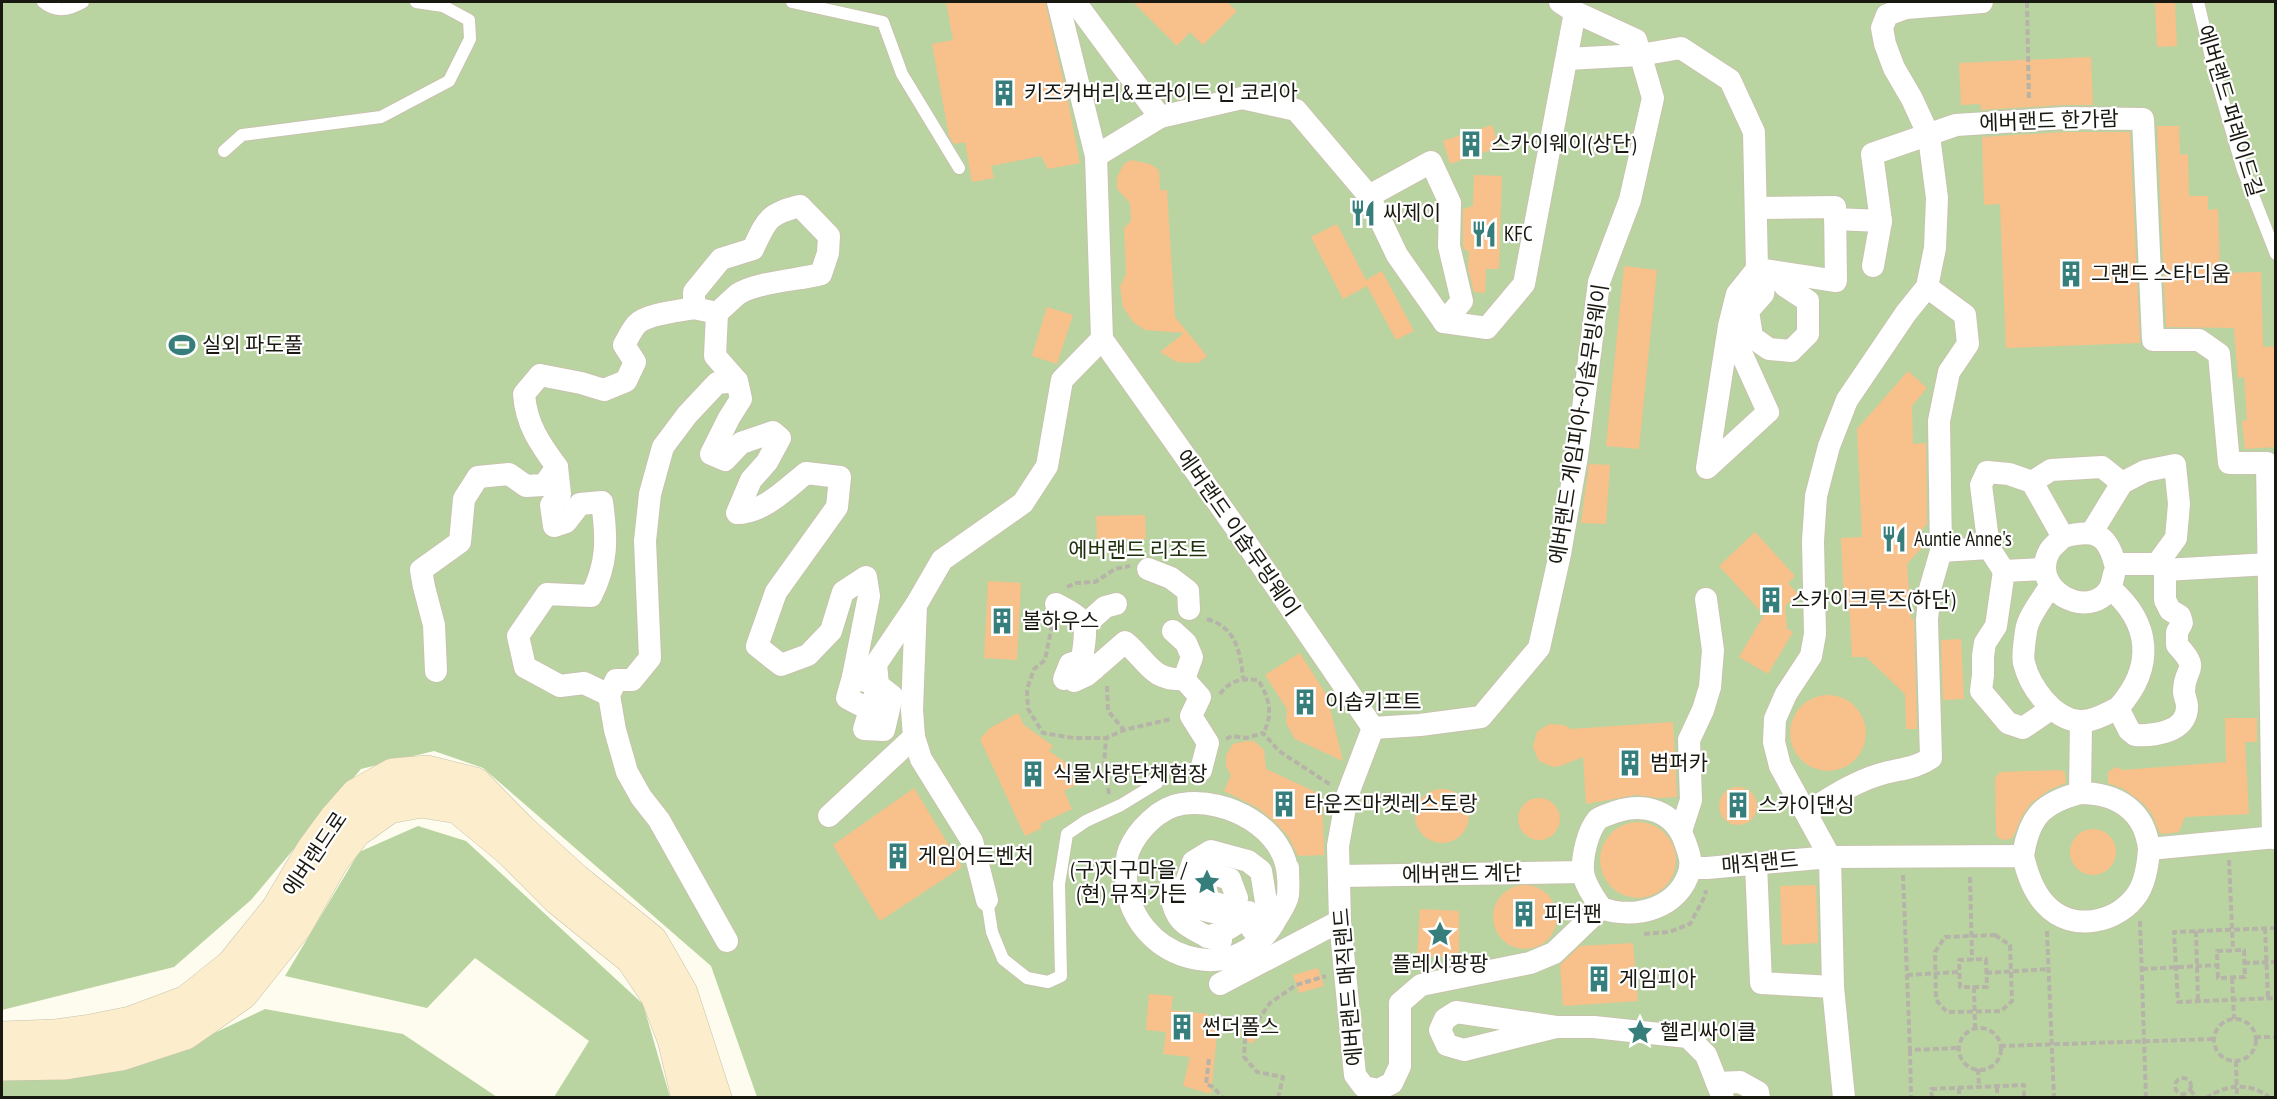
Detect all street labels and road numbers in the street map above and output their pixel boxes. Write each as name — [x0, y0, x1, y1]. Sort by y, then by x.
street label: 에버랜드 퍼레이드길 — [2191, 22, 2269, 200]
street label: 에버랜드 한가람 — [1979, 105, 2119, 136]
street label: 에버랜드 게임피아~이솝무빙웨이 — [1543, 282, 1614, 566]
street label: 에버랜드 이솝무빙웨이 — [1171, 444, 1306, 621]
street label: 에버랜드로 — [276, 806, 353, 901]
street label: 매직랜드 — [1720, 846, 1800, 879]
street label: 에버랜드 계단 — [1402, 859, 1522, 888]
street label: 에버랜드 매직랜드 — [1327, 907, 1368, 1067]

